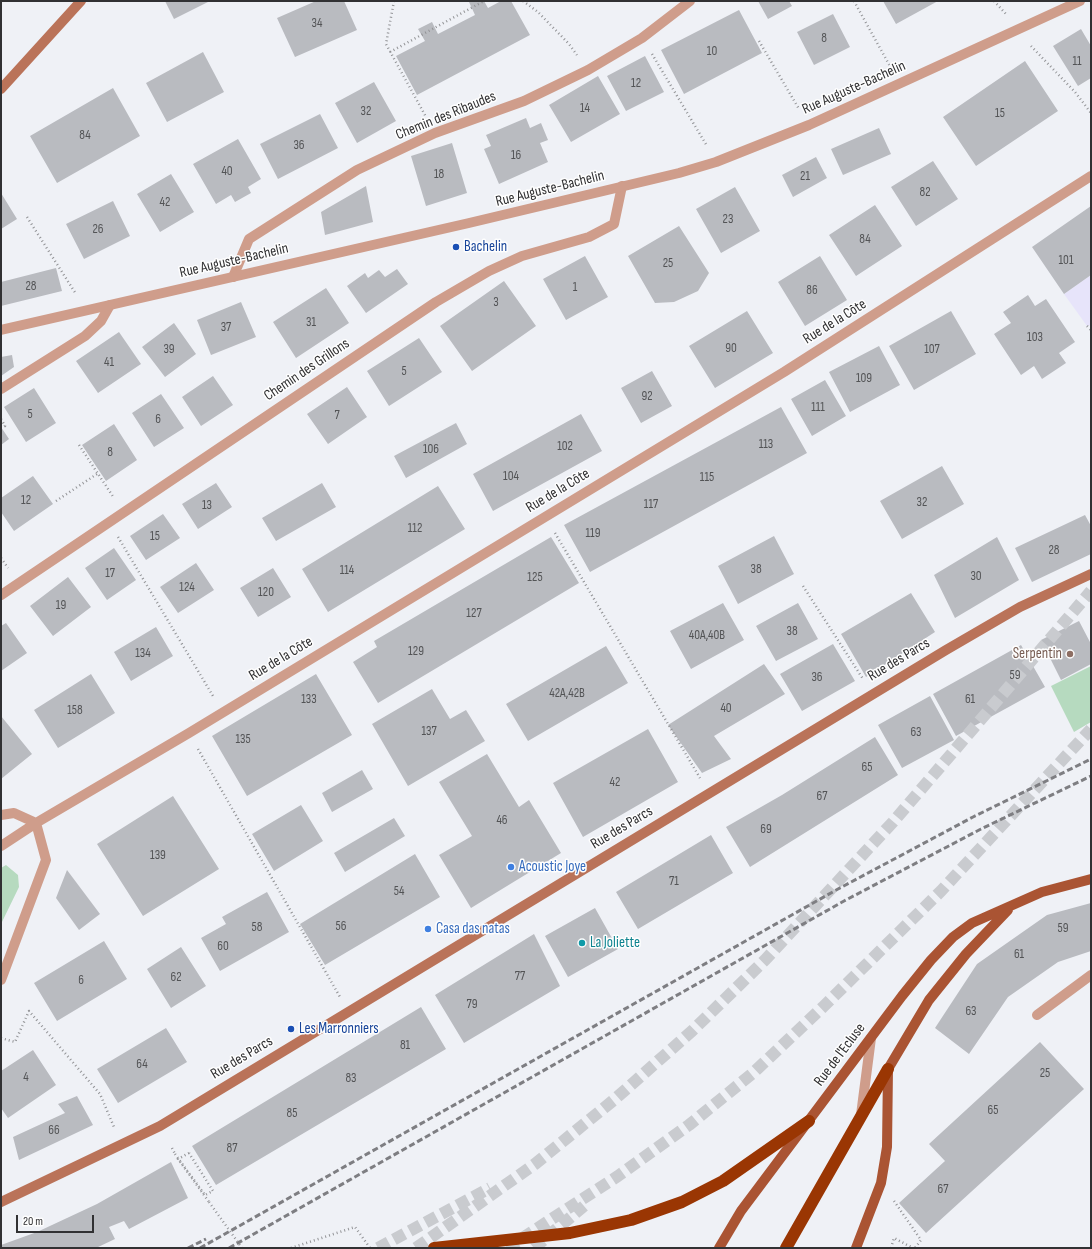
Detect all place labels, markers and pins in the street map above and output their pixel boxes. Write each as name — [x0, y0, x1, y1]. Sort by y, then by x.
place label: Bachelin — [464, 238, 507, 256]
marker: Bachelin — [451, 242, 461, 252]
place label: Serpentin — [1013, 645, 1062, 663]
marker: Serpentin — [1065, 649, 1075, 659]
place label: Acoustic Joye — [519, 858, 586, 876]
marker: Acoustic Joye — [506, 862, 516, 872]
place label: Casa das natas — [436, 920, 510, 938]
marker: Casa das natas — [423, 924, 433, 934]
place label: La Joliette — [590, 934, 640, 952]
marker: La Joliette — [577, 938, 587, 948]
place label: Les Marronniers — [299, 1020, 379, 1038]
marker: Les Marronniers — [286, 1024, 296, 1034]

